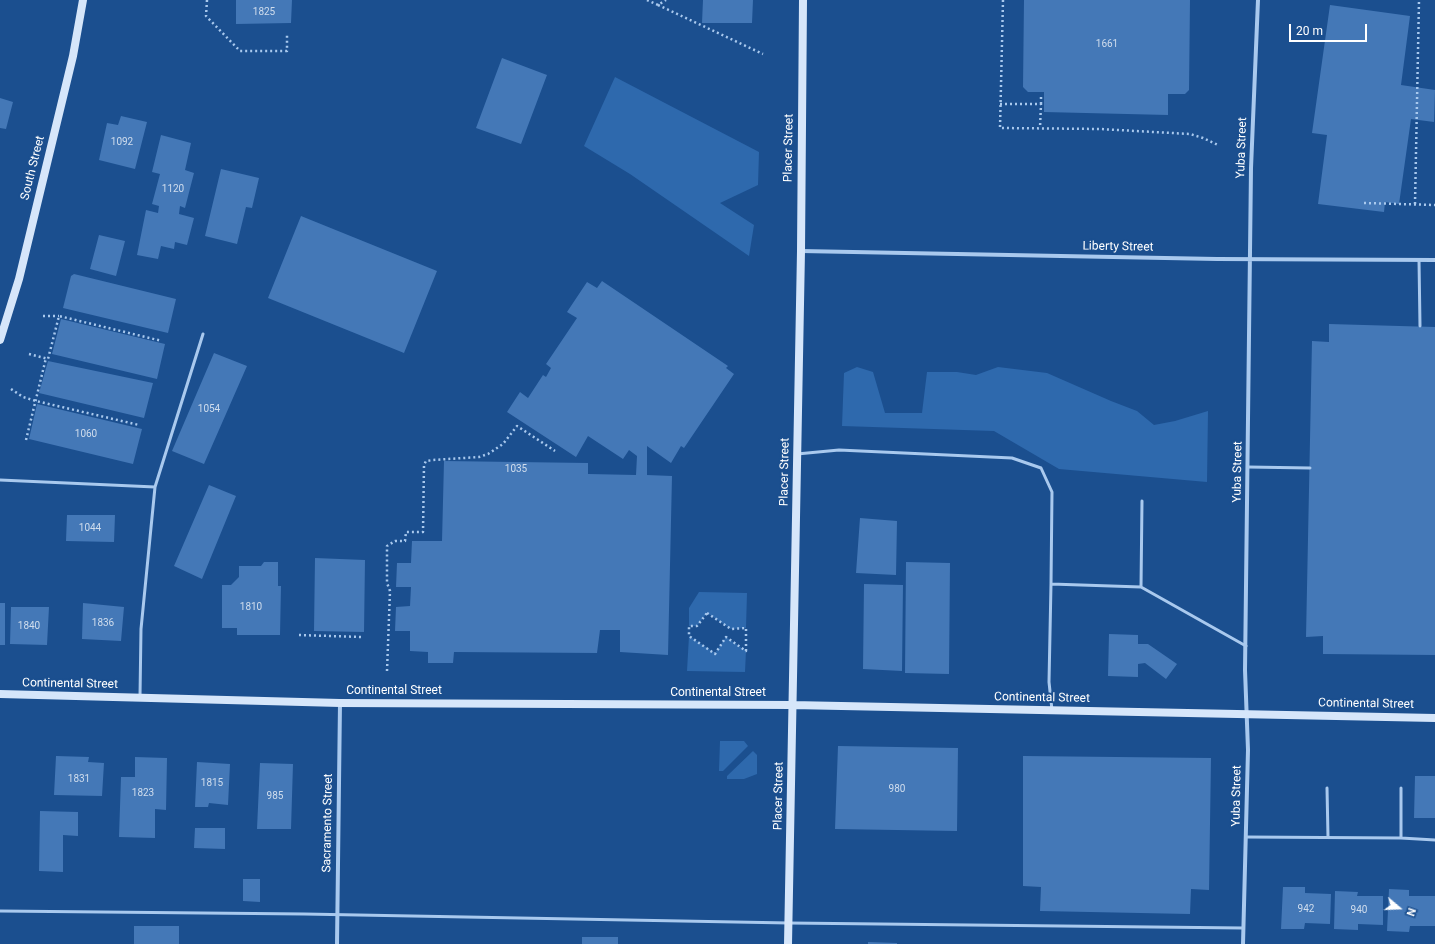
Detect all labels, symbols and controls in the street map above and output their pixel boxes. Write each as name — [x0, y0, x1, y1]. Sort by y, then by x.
house number: 1825 — [253, 6, 275, 18]
scale bar — [1291, 16, 1369, 42]
text: 20 m — [1296, 24, 1323, 38]
house number: 1661 — [1096, 38, 1118, 50]
street label: Placer Street — [781, 114, 797, 182]
street label: Yuba Street — [1234, 117, 1250, 179]
street label: South Street — [18, 134, 48, 202]
house number: 1092 — [111, 136, 133, 148]
house number: 1120 — [162, 183, 184, 195]
street label: Liberty Street — [1082, 239, 1154, 255]
house number: 1054 — [198, 403, 220, 415]
house number: 1060 — [75, 428, 97, 440]
street label: Placer Street — [777, 438, 793, 506]
street label: Yuba Street — [1230, 441, 1246, 503]
house number: 1035 — [505, 463, 527, 475]
house number: 1044 — [79, 522, 101, 534]
house number: 1810 — [240, 601, 262, 613]
house number: 1836 — [92, 617, 114, 629]
house number: 1840 — [18, 620, 40, 632]
street label: Continental Street — [22, 676, 118, 692]
street label: Continental Street — [346, 684, 442, 698]
street label: Continental Street — [670, 686, 766, 700]
street label: Continental Street — [994, 690, 1090, 706]
street label: Continental Street — [1318, 696, 1414, 712]
street label: Placer Street — [771, 762, 787, 830]
street label: Yuba Street — [1229, 765, 1245, 827]
house number: 1831 — [68, 773, 90, 785]
street label: Sacramento Street — [320, 773, 336, 873]
house number: 1815 — [201, 777, 223, 789]
house number: 980 — [889, 783, 905, 795]
house number: 1823 — [132, 787, 154, 799]
house number: 985 — [267, 790, 283, 802]
north arrow — [1379, 888, 1419, 928]
house number: 942 — [1298, 903, 1314, 915]
house number: 940 — [1351, 904, 1367, 916]
text: N — [1403, 906, 1418, 918]

